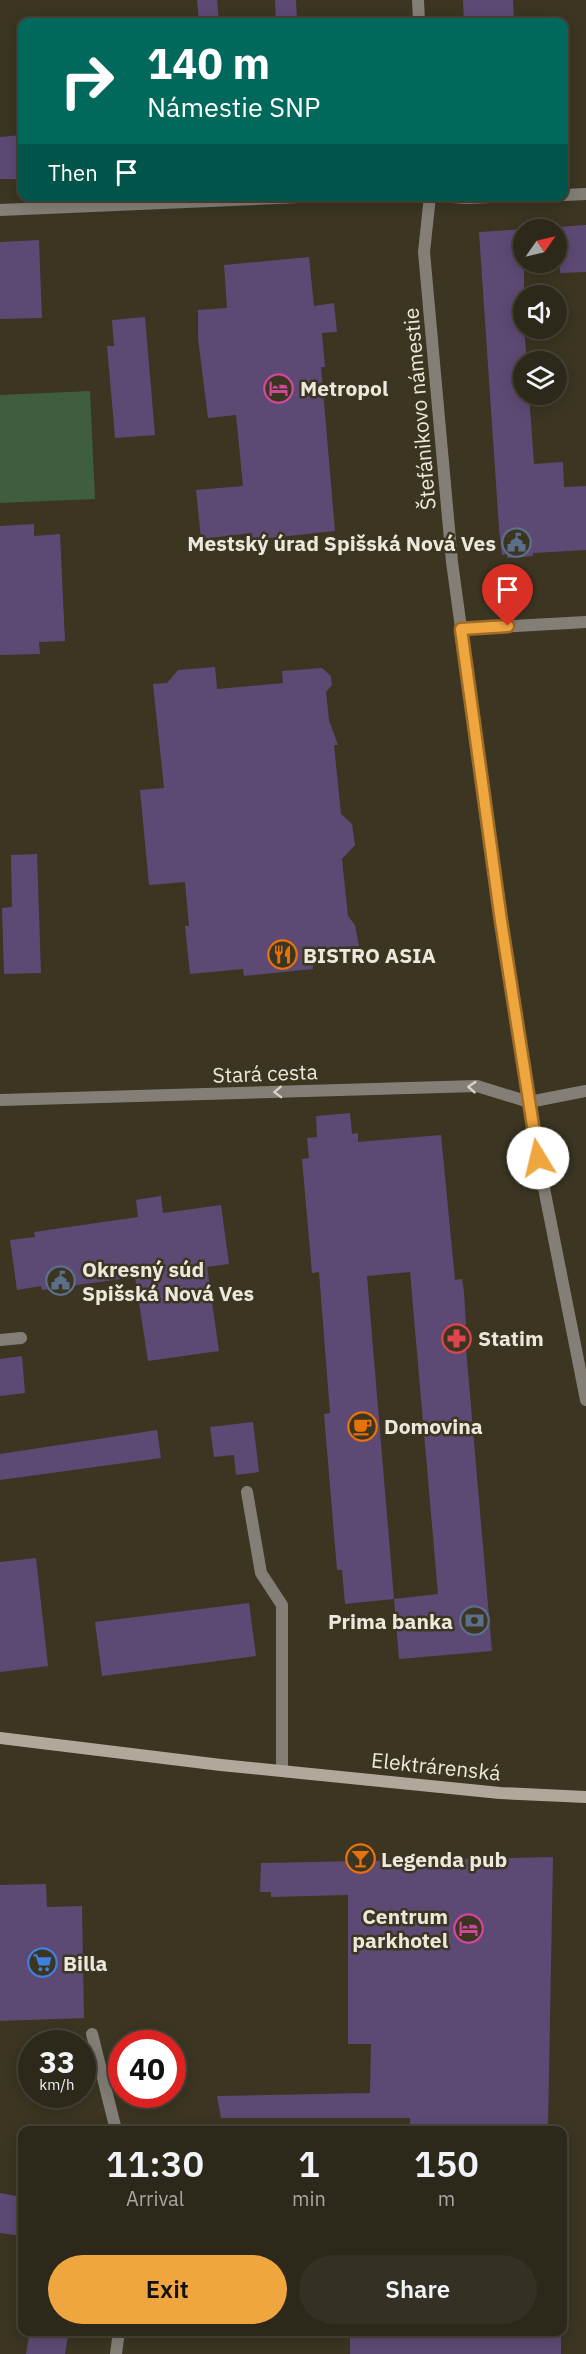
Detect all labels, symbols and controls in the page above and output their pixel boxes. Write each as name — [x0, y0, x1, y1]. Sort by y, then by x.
text: 140 m — [147, 36, 270, 91]
icon: right — [48, 42, 126, 120]
text: Námestie SNP — [147, 89, 320, 124]
icon: arrive — [110, 156, 143, 189]
text: Then — [48, 158, 98, 187]
north arrow — [513, 219, 567, 273]
map controls — [513, 219, 567, 405]
button: sound — [513, 285, 567, 339]
street label: Štefánikovo námestie — [396, 307, 442, 511]
button: layers — [513, 351, 567, 405]
hotel icon: Metropol — [263, 372, 295, 404]
place label: Metropol — [300, 374, 388, 402]
public building icon: Mestský úrad Spišská Nová Ves — [501, 527, 533, 559]
place label: Mestský úrad Spišská Nová Ves — [187, 529, 496, 557]
pin — [482, 564, 533, 626]
icon: arrive — [491, 573, 524, 606]
restaurant icon: BISTRO ASIA — [266, 939, 298, 971]
place label: BISTRO ASIA — [303, 941, 436, 969]
street label: Stará cesta — [212, 1057, 318, 1089]
one-way arrow — [468, 1081, 477, 1094]
one-way arrow — [273, 1085, 282, 1098]
position arrow — [506, 1126, 570, 1190]
place label: Okresný súd Spišská Nová Ves — [82, 1255, 254, 1307]
public building icon: Okresný súd Spišská Nová Ves — [45, 1265, 77, 1297]
pharmacy icon: Statim — [441, 1322, 473, 1354]
place label: Statim — [478, 1324, 544, 1352]
cafe icon: Domovina — [347, 1410, 379, 1442]
place label: Domovina — [384, 1412, 483, 1440]
bank icon: Prima banka — [458, 1605, 490, 1637]
place label: Prima banka — [328, 1607, 453, 1635]
street label: Elektrárenská — [370, 1745, 502, 1787]
bar icon: Legenda pub — [344, 1843, 376, 1875]
place label: Legenda pub — [381, 1845, 507, 1873]
place label: Centrum parkhotel — [352, 1902, 448, 1954]
hotel icon: Centrum parkhotel — [453, 1912, 485, 1944]
supermarket icon: Billa — [26, 1947, 58, 1979]
place label: Billa — [63, 1949, 108, 1977]
speed limit sign: 40 — [108, 2030, 186, 2108]
text: 33 — [39, 2042, 75, 2081]
text: km/h — [39, 2075, 75, 2094]
text: 11:30 — [106, 2140, 204, 2187]
text: 1 — [298, 2140, 320, 2187]
text: 150 — [414, 2140, 479, 2187]
text: Arrival — [126, 2185, 184, 2212]
text: min — [292, 2185, 326, 2212]
text: m — [438, 2185, 455, 2212]
button: Exit — [48, 2255, 287, 2324]
button: Share — [299, 2255, 537, 2324]

